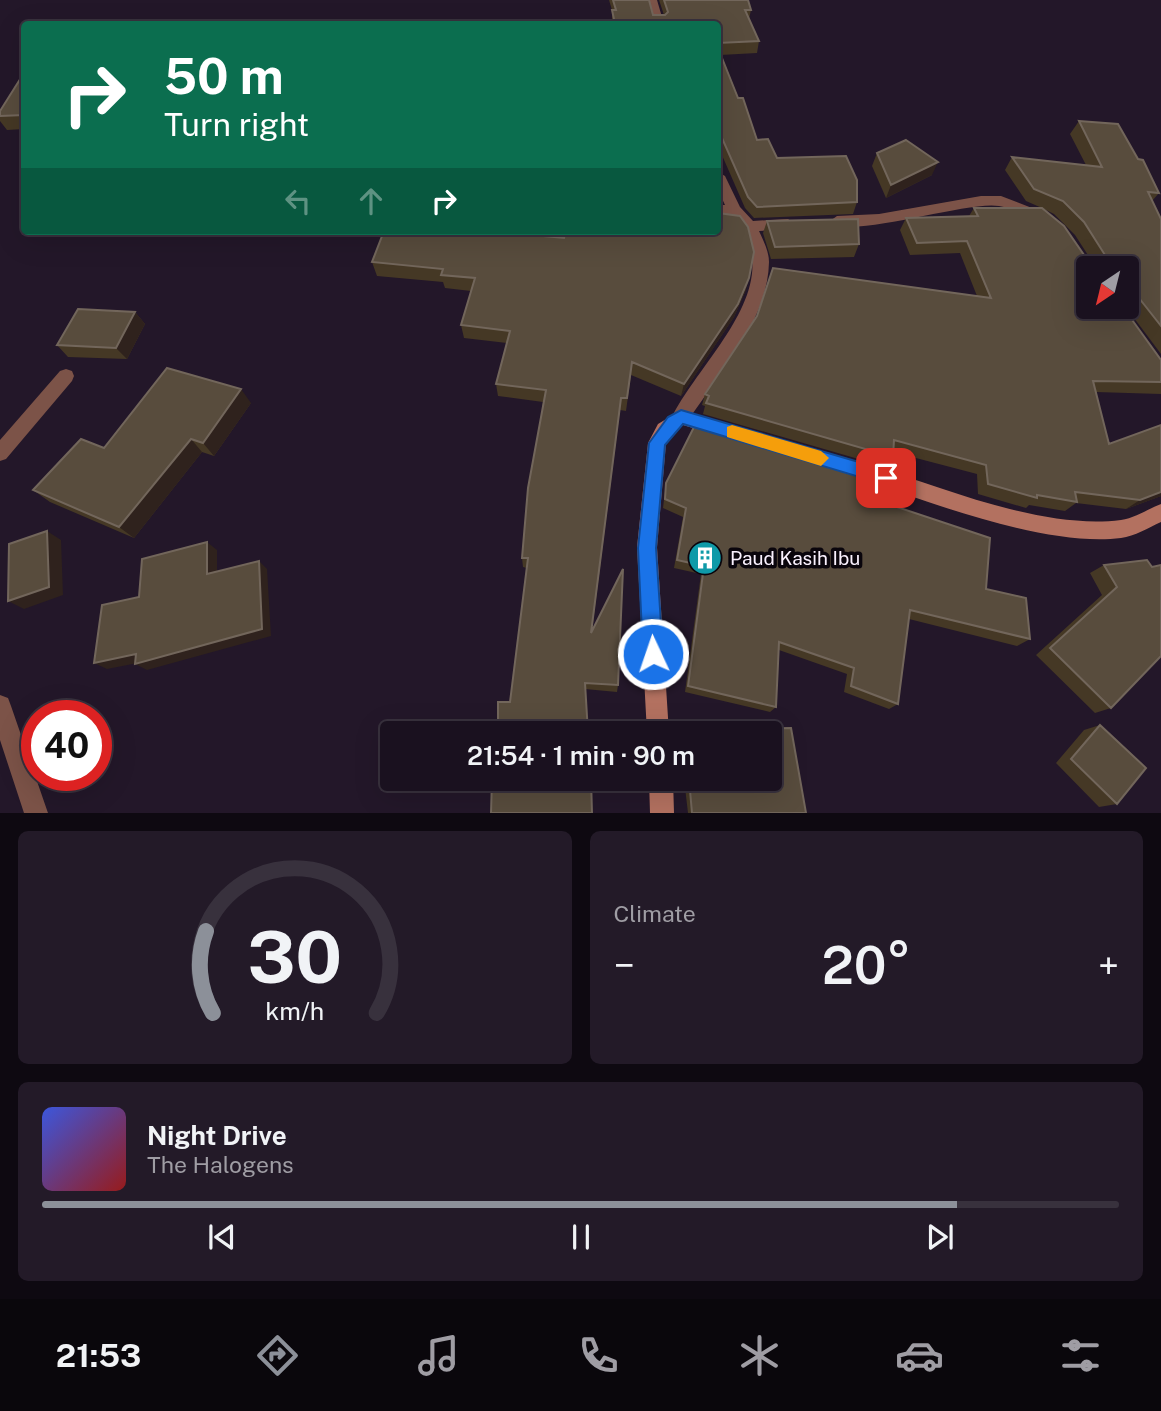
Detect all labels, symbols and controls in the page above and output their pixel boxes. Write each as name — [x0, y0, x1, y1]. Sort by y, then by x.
text: 50 m — [164, 47, 284, 105]
icon: right — [49, 49, 140, 140]
text: Turn right — [164, 106, 309, 143]
icon: left — [279, 182, 317, 220]
icon: ahead — [352, 182, 390, 220]
icon: right — [425, 182, 463, 220]
north arrow — [1076, 256, 1139, 318]
map controls — [1076, 256, 1139, 319]
pin — [856, 448, 916, 508]
icon: arrive — [867, 459, 905, 497]
building icon: Paud Kasih Ibu — [686, 539, 724, 577]
place label: Paud Kasih Ibu — [730, 547, 860, 569]
position arrow — [616, 617, 690, 691]
speed limit sign: 40 — [21, 700, 112, 791]
text: 21:54 · 1 min · 90 m — [467, 740, 695, 771]
text: Climate — [614, 900, 696, 927]
text: 30 — [247, 915, 342, 1000]
text: 20° — [822, 935, 911, 996]
text: − — [614, 943, 635, 988]
text: + — [1098, 943, 1119, 988]
text: km/h — [265, 996, 324, 1026]
text: Night Drive — [147, 1120, 287, 1151]
text: The Halogens — [147, 1151, 294, 1178]
icon: previous — [203, 1218, 241, 1256]
icon: pause — [562, 1218, 600, 1256]
icon: next — [921, 1218, 959, 1256]
icon: directions — [253, 1331, 302, 1380]
icon: music — [414, 1331, 463, 1380]
icon: phone — [574, 1331, 623, 1380]
icon: climate — [735, 1331, 784, 1380]
icon: car — [895, 1331, 944, 1380]
icon: filters — [1056, 1331, 1105, 1380]
text: 21:53 — [56, 1337, 141, 1374]

